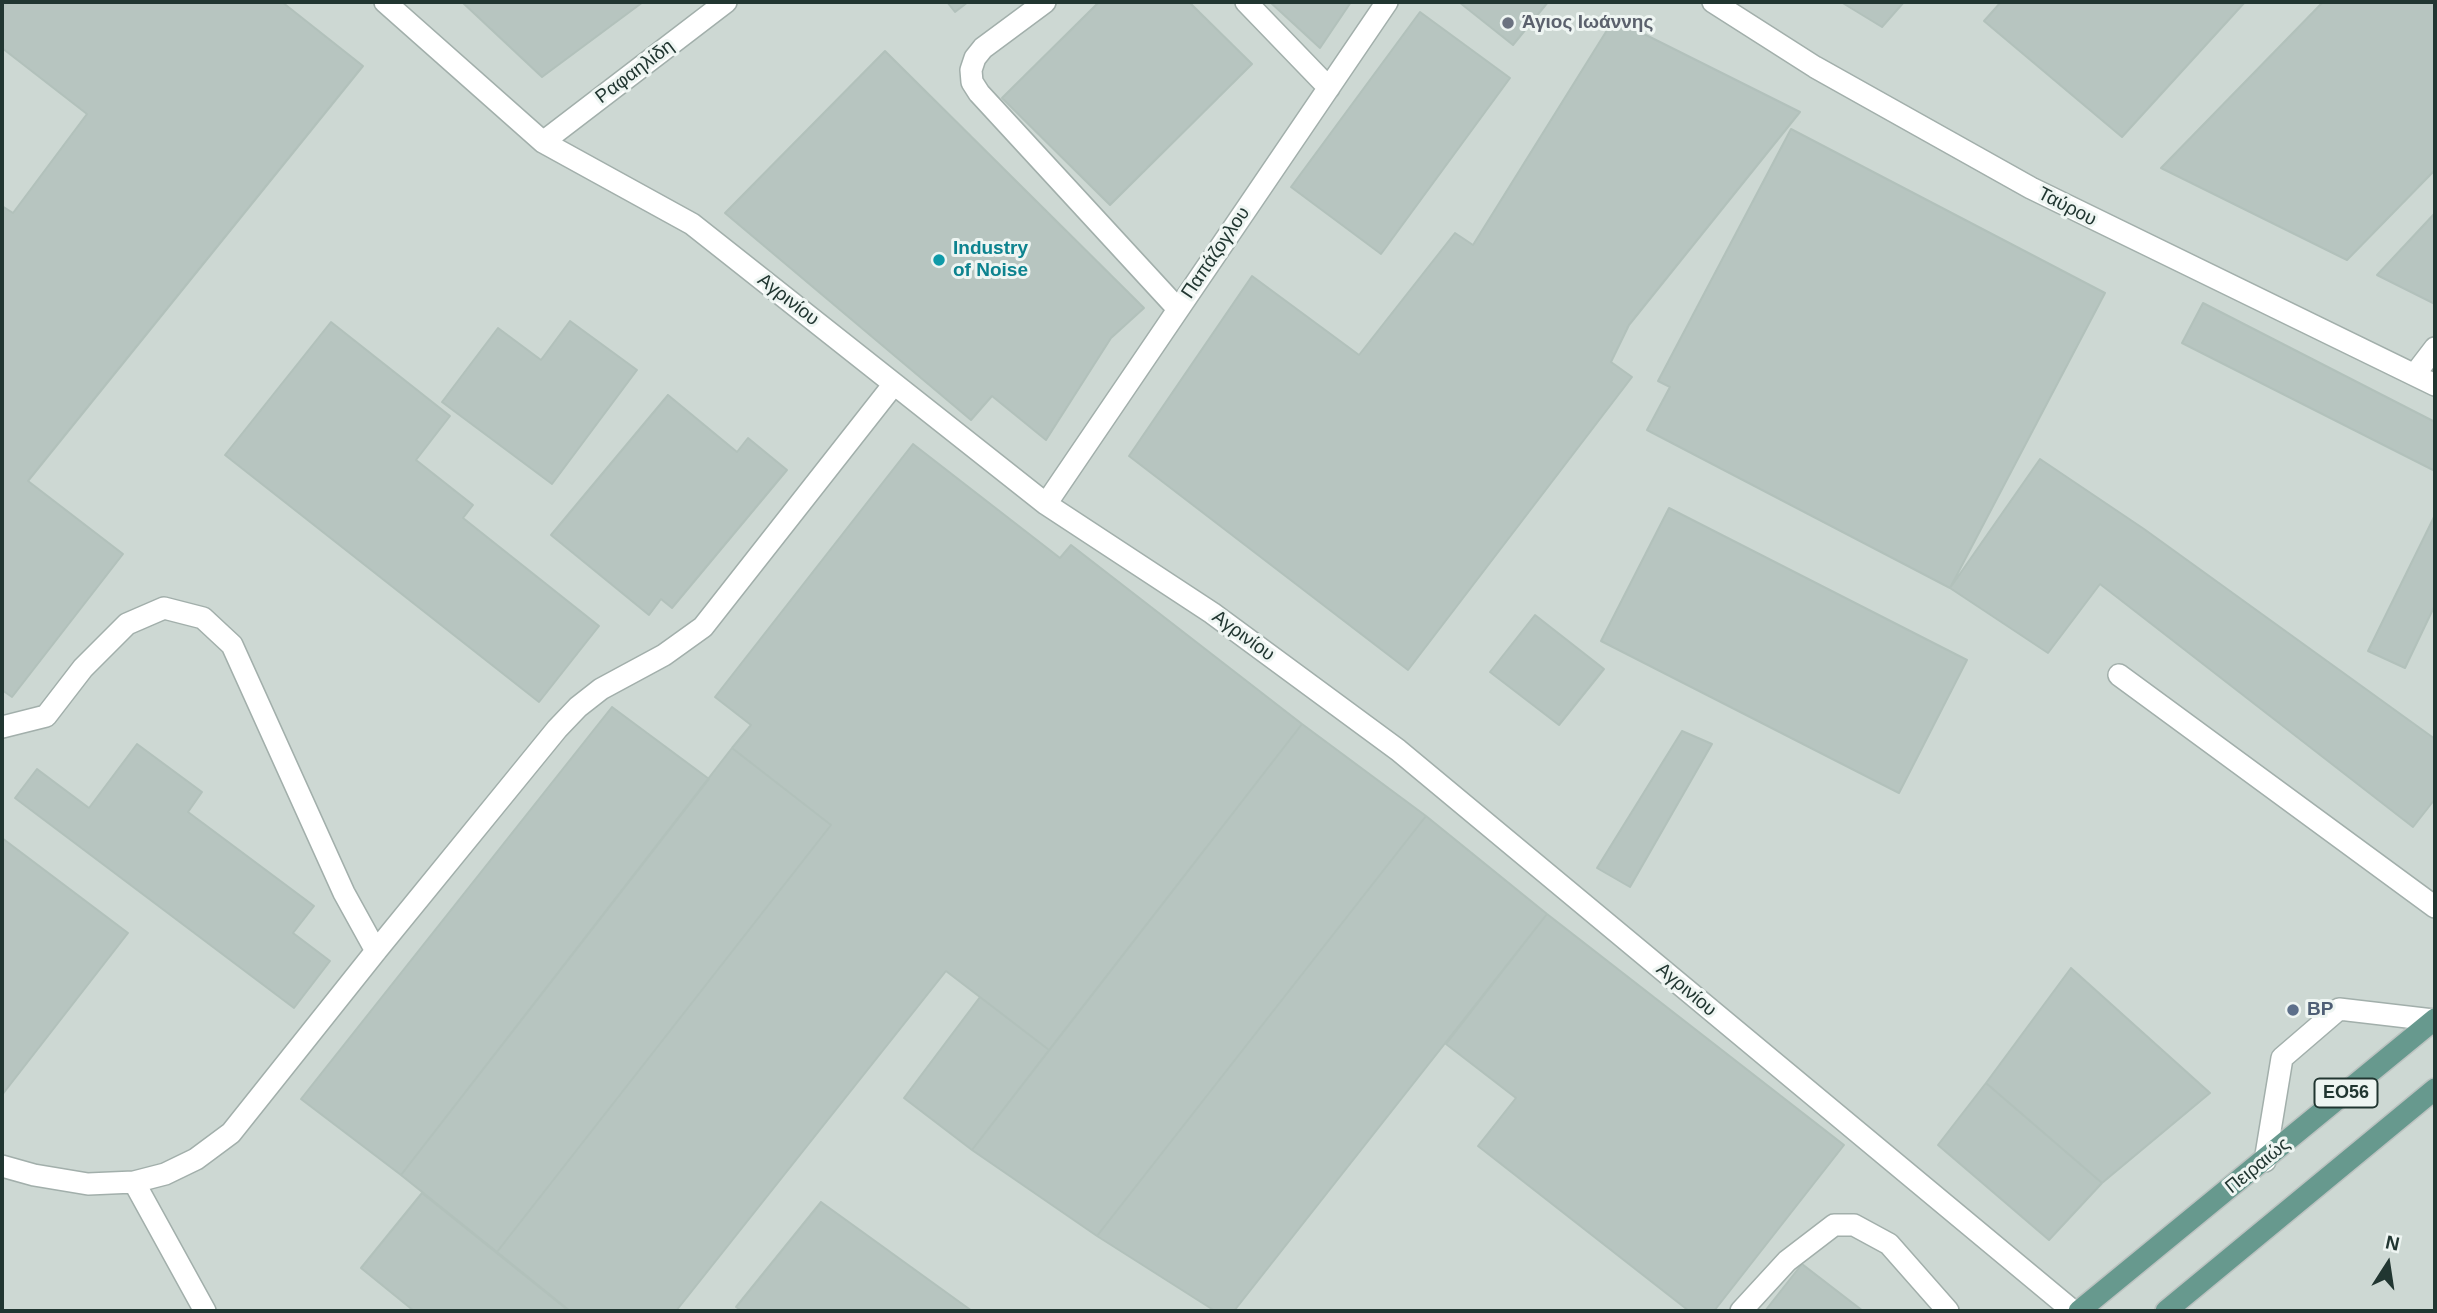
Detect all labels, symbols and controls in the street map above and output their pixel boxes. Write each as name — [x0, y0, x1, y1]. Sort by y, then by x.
place label: Άγιος Ιωάννης — [1522, 12, 1653, 34]
marker: Άγιος Ιωάννης — [1500, 15, 1516, 31]
street label: Ραφαηλίδη — [591, 35, 679, 109]
street label: Ταύρου — [2034, 183, 2100, 231]
street label: Παπάζογλου — [1177, 203, 1255, 303]
place label: Industry of Noise — [953, 238, 1028, 282]
marker: Industry of Noise — [931, 252, 947, 268]
street label: Αγρινίου — [753, 269, 823, 331]
street label: Αγρινίου — [1207, 606, 1279, 666]
street label: Αγρινίου — [1651, 958, 1721, 1022]
place label: BP — [2307, 999, 2333, 1021]
marker: BP — [2285, 1002, 2301, 1018]
road number: ΕΟ56 — [2314, 1078, 2378, 1108]
street label: Πειραιώς — [2221, 1133, 2295, 1199]
north arrow — [2353, 1229, 2423, 1299]
text: N — [2384, 1231, 2401, 1255]

